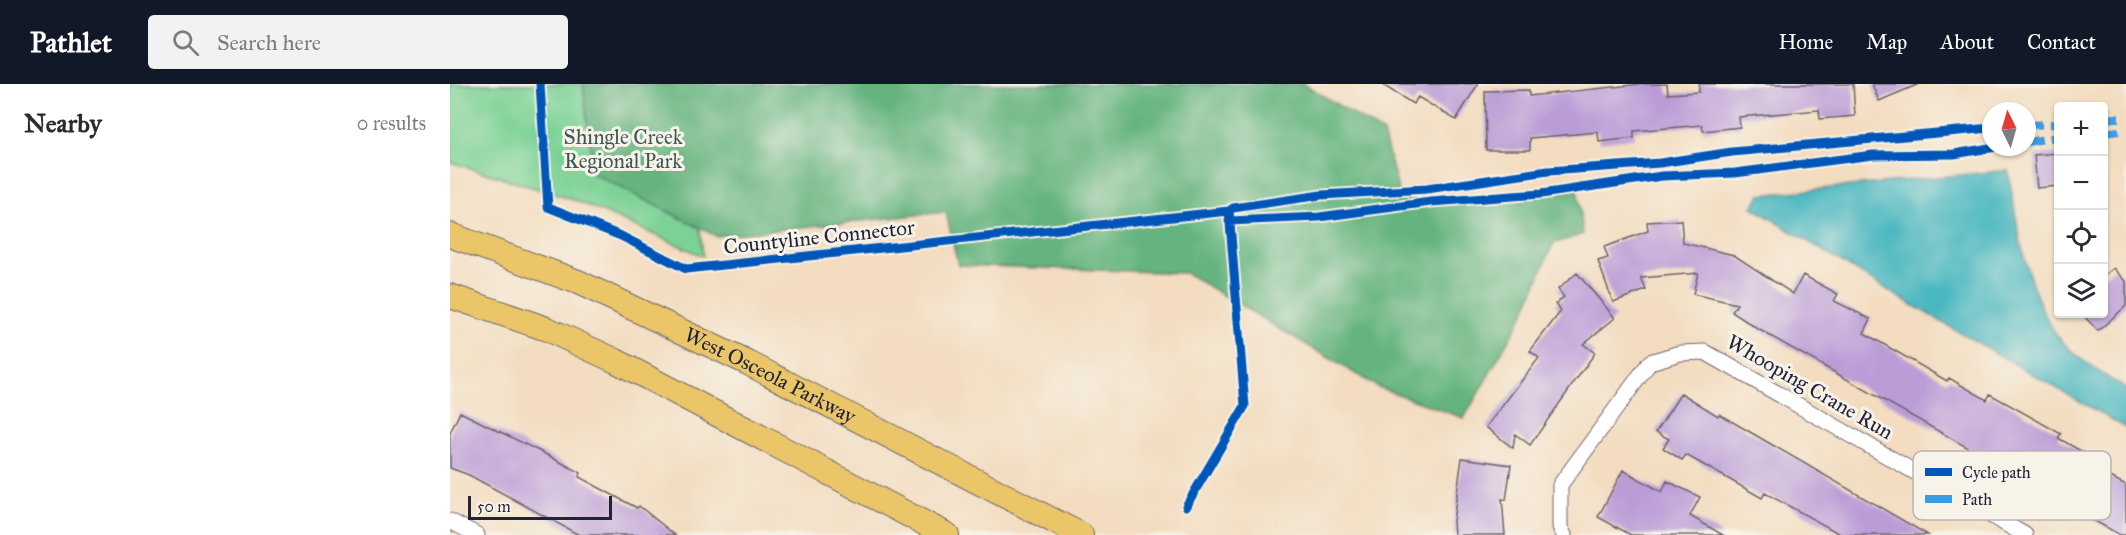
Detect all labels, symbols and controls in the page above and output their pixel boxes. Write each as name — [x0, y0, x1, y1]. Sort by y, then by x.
search box — [148, 15, 568, 69]
text: Pathlet — [30, 25, 112, 60]
icon: search — [169, 26, 202, 59]
text: Search here — [217, 29, 321, 56]
text: Home — [1778, 29, 1833, 55]
text: Map — [1866, 29, 1907, 55]
text: About — [1940, 29, 1994, 55]
text: Contact — [2027, 29, 2096, 55]
north arrow — [1982, 102, 2036, 156]
map controls — [2054, 102, 2108, 318]
button: + — [2054, 102, 2108, 156]
text: Nearby — [24, 107, 102, 139]
text: 0 results — [357, 111, 426, 135]
park label: Shingle Creek Regional Park — [564, 124, 683, 174]
button: − — [2054, 156, 2108, 210]
button: locate — [2054, 210, 2108, 264]
street label: Countyline Connector — [722, 214, 916, 260]
button: layers — [2054, 264, 2108, 318]
street label: West Osceola Parkway — [680, 322, 861, 430]
street label: Whooping Crane Run — [1722, 329, 1898, 445]
legend — [1913, 451, 2111, 520]
text: Cycle path — [1962, 463, 2031, 482]
text: Path — [1962, 490, 1992, 509]
scale bar — [468, 493, 612, 520]
text: 50 m — [477, 497, 511, 516]

